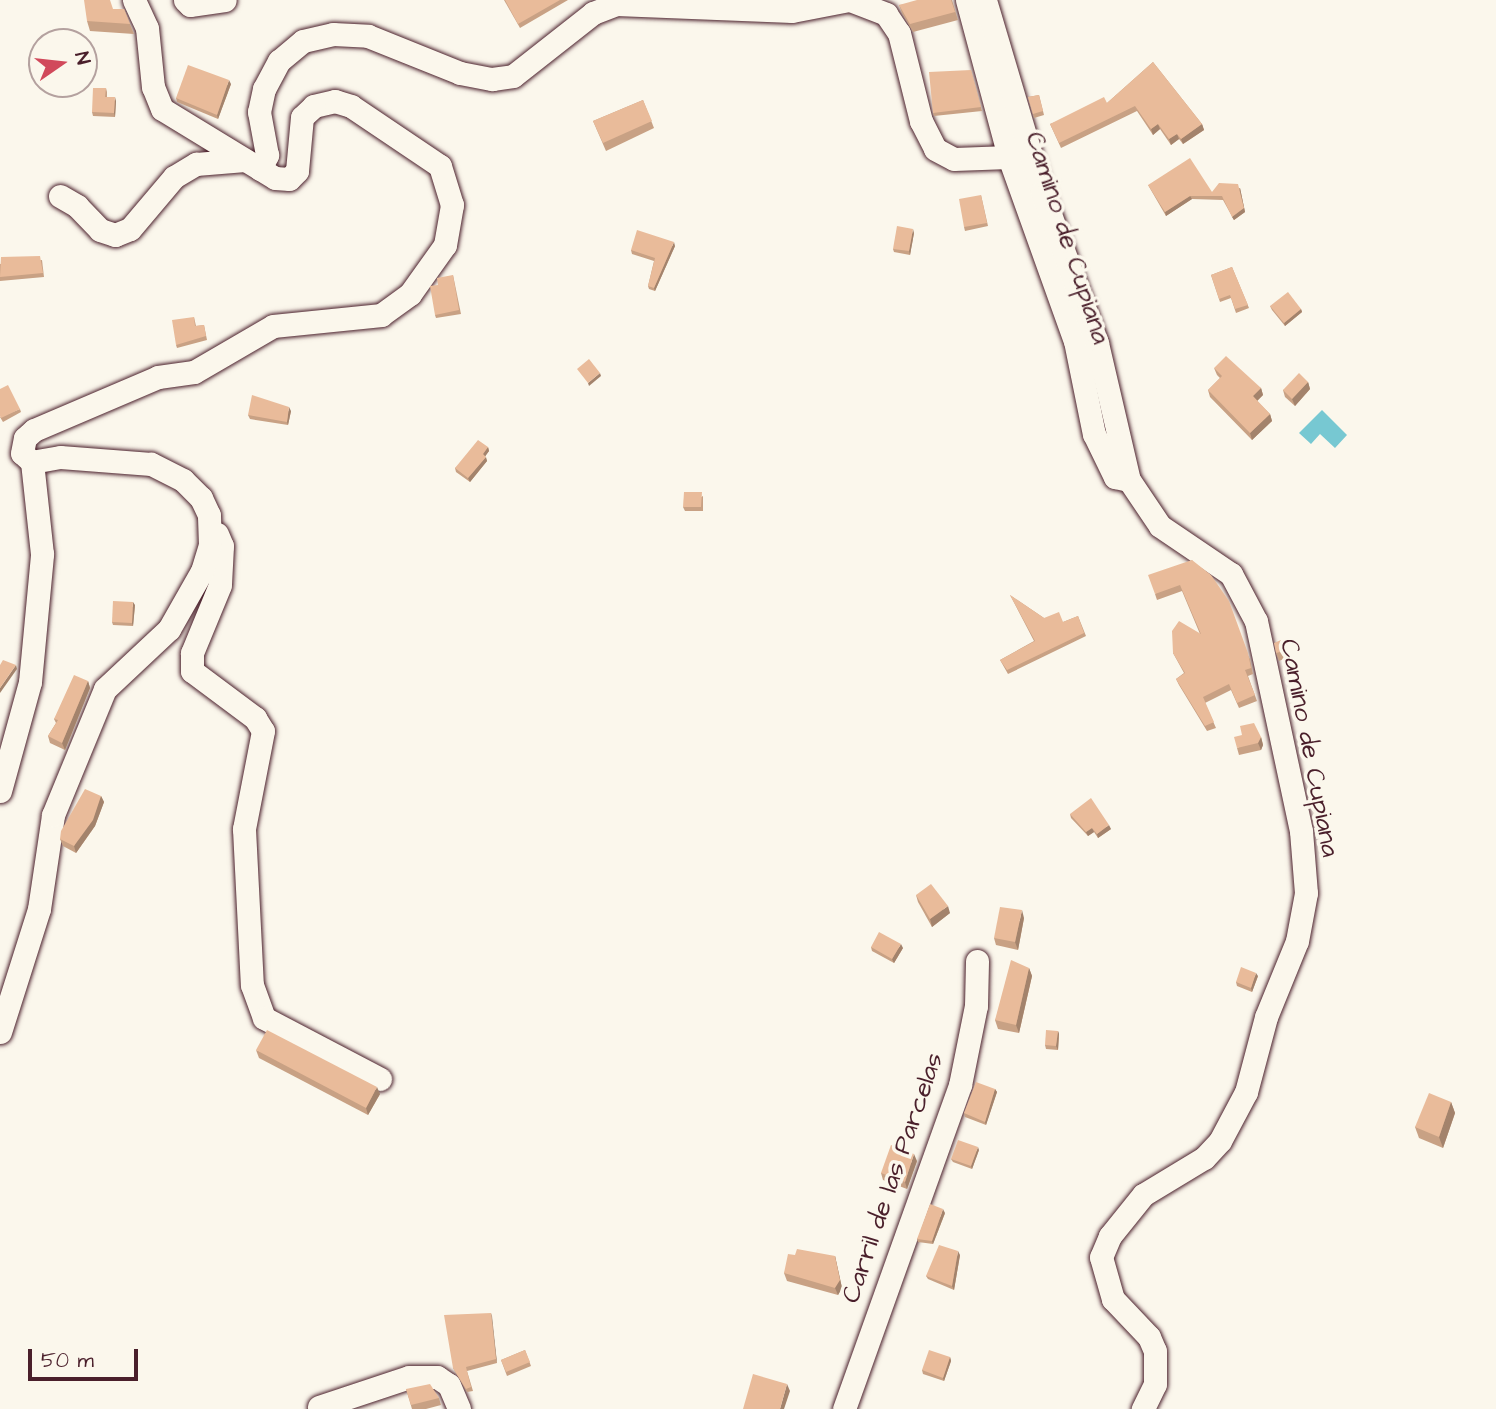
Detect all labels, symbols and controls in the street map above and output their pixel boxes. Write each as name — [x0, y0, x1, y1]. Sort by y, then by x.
north arrow — [28, 28, 98, 98]
text: N — [67, 49, 96, 67]
street label: Camino de Cupiana — [1018, 128, 1116, 348]
street label: Camino de Cupiana — [1273, 636, 1345, 860]
street label: Carril de las Parcelas — [836, 1049, 950, 1307]
scale bar — [32, 1336, 142, 1380]
text: 50 m — [41, 1346, 94, 1375]

